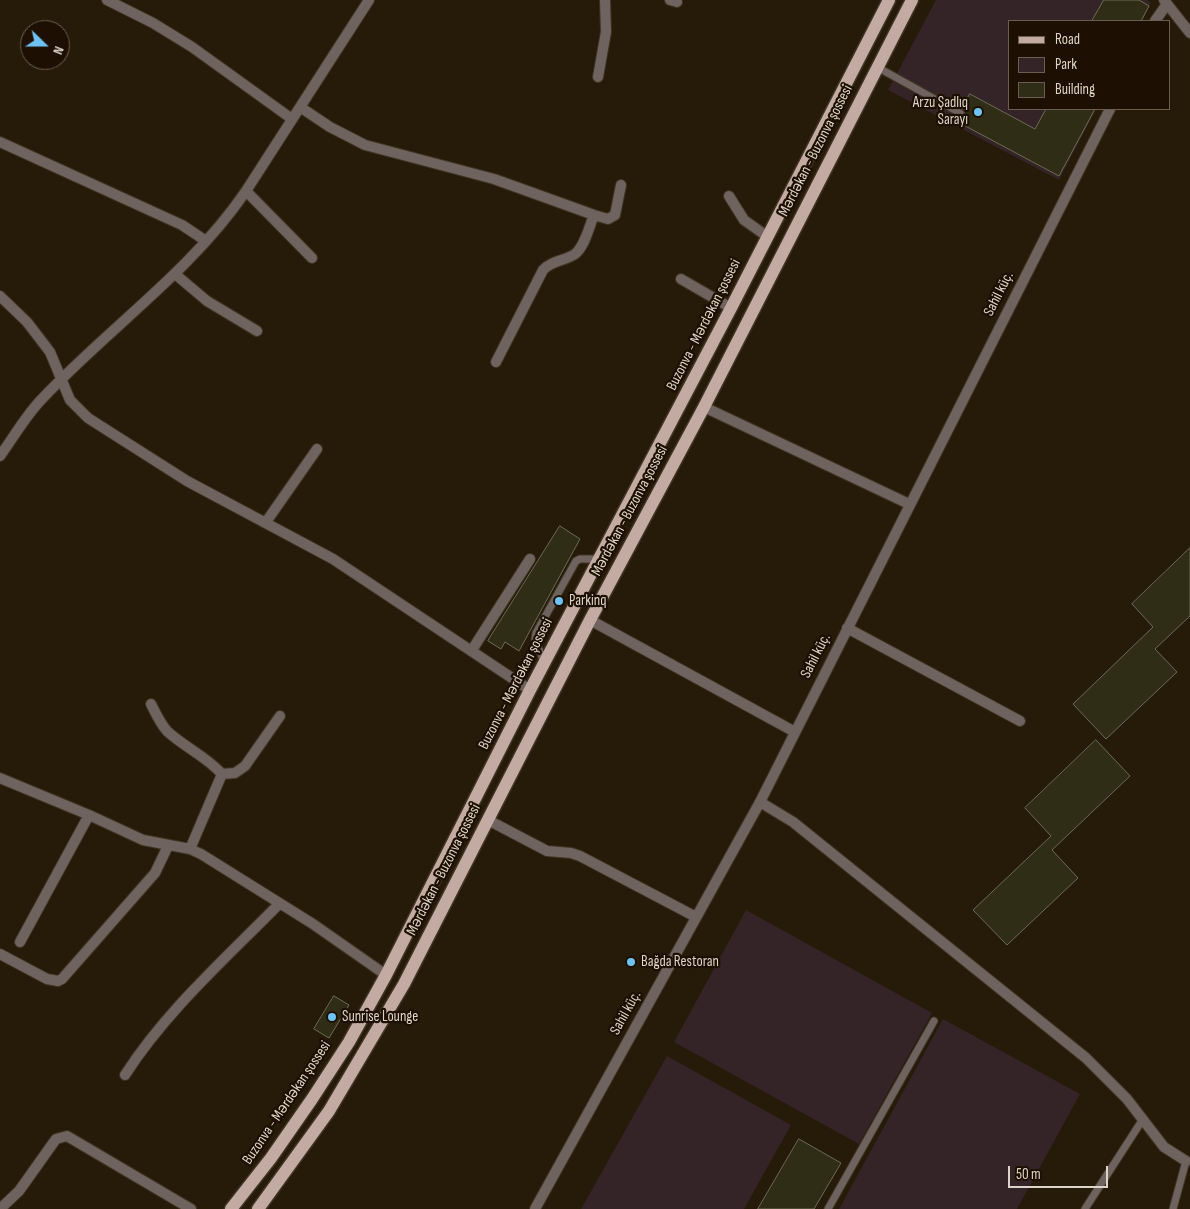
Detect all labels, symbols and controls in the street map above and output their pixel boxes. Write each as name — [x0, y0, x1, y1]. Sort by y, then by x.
north arrow — [20, 20, 70, 70]
legend — [1008, 20, 1170, 110]
text: Road — [1055, 30, 1080, 49]
text: N — [49, 44, 68, 57]
text: Park — [1055, 55, 1077, 74]
text: Building — [1055, 80, 1095, 99]
street label: Mərdəkan - Buzonva şossesi — [775, 82, 857, 220]
place label: Arzu Şadlıq Sarayı — [913, 94, 968, 129]
marker: Arzu Şadlıq Sarayı — [972, 106, 984, 118]
street label: Buzonva - Mərdəkan şossesi — [663, 256, 745, 394]
street label: Sahil küç. — [980, 269, 1018, 319]
street label: Mərdəkan - Buzonva şossesi — [588, 443, 672, 579]
place label: Parkinq — [569, 592, 606, 610]
marker: Parkinq — [553, 595, 565, 607]
street label: Buzonva - Mərdəkan şossesi — [475, 615, 557, 753]
street label: Sahil küç. — [797, 631, 835, 681]
street label: Mərdəkan - Buzonva şossesi — [403, 801, 485, 939]
place label: Bağda Restoran — [641, 953, 719, 971]
marker: Bağda Restoran — [625, 956, 637, 968]
street label: Sahil küç. — [607, 988, 645, 1038]
place label: Sunrise Lounge — [342, 1008, 418, 1026]
marker: Sunrise Lounge — [326, 1011, 338, 1023]
street label: Buzonva - Mərdəkan şossesi — [239, 1038, 335, 1168]
scale bar — [1010, 1156, 1110, 1188]
text: 50 m — [1016, 1165, 1041, 1184]

